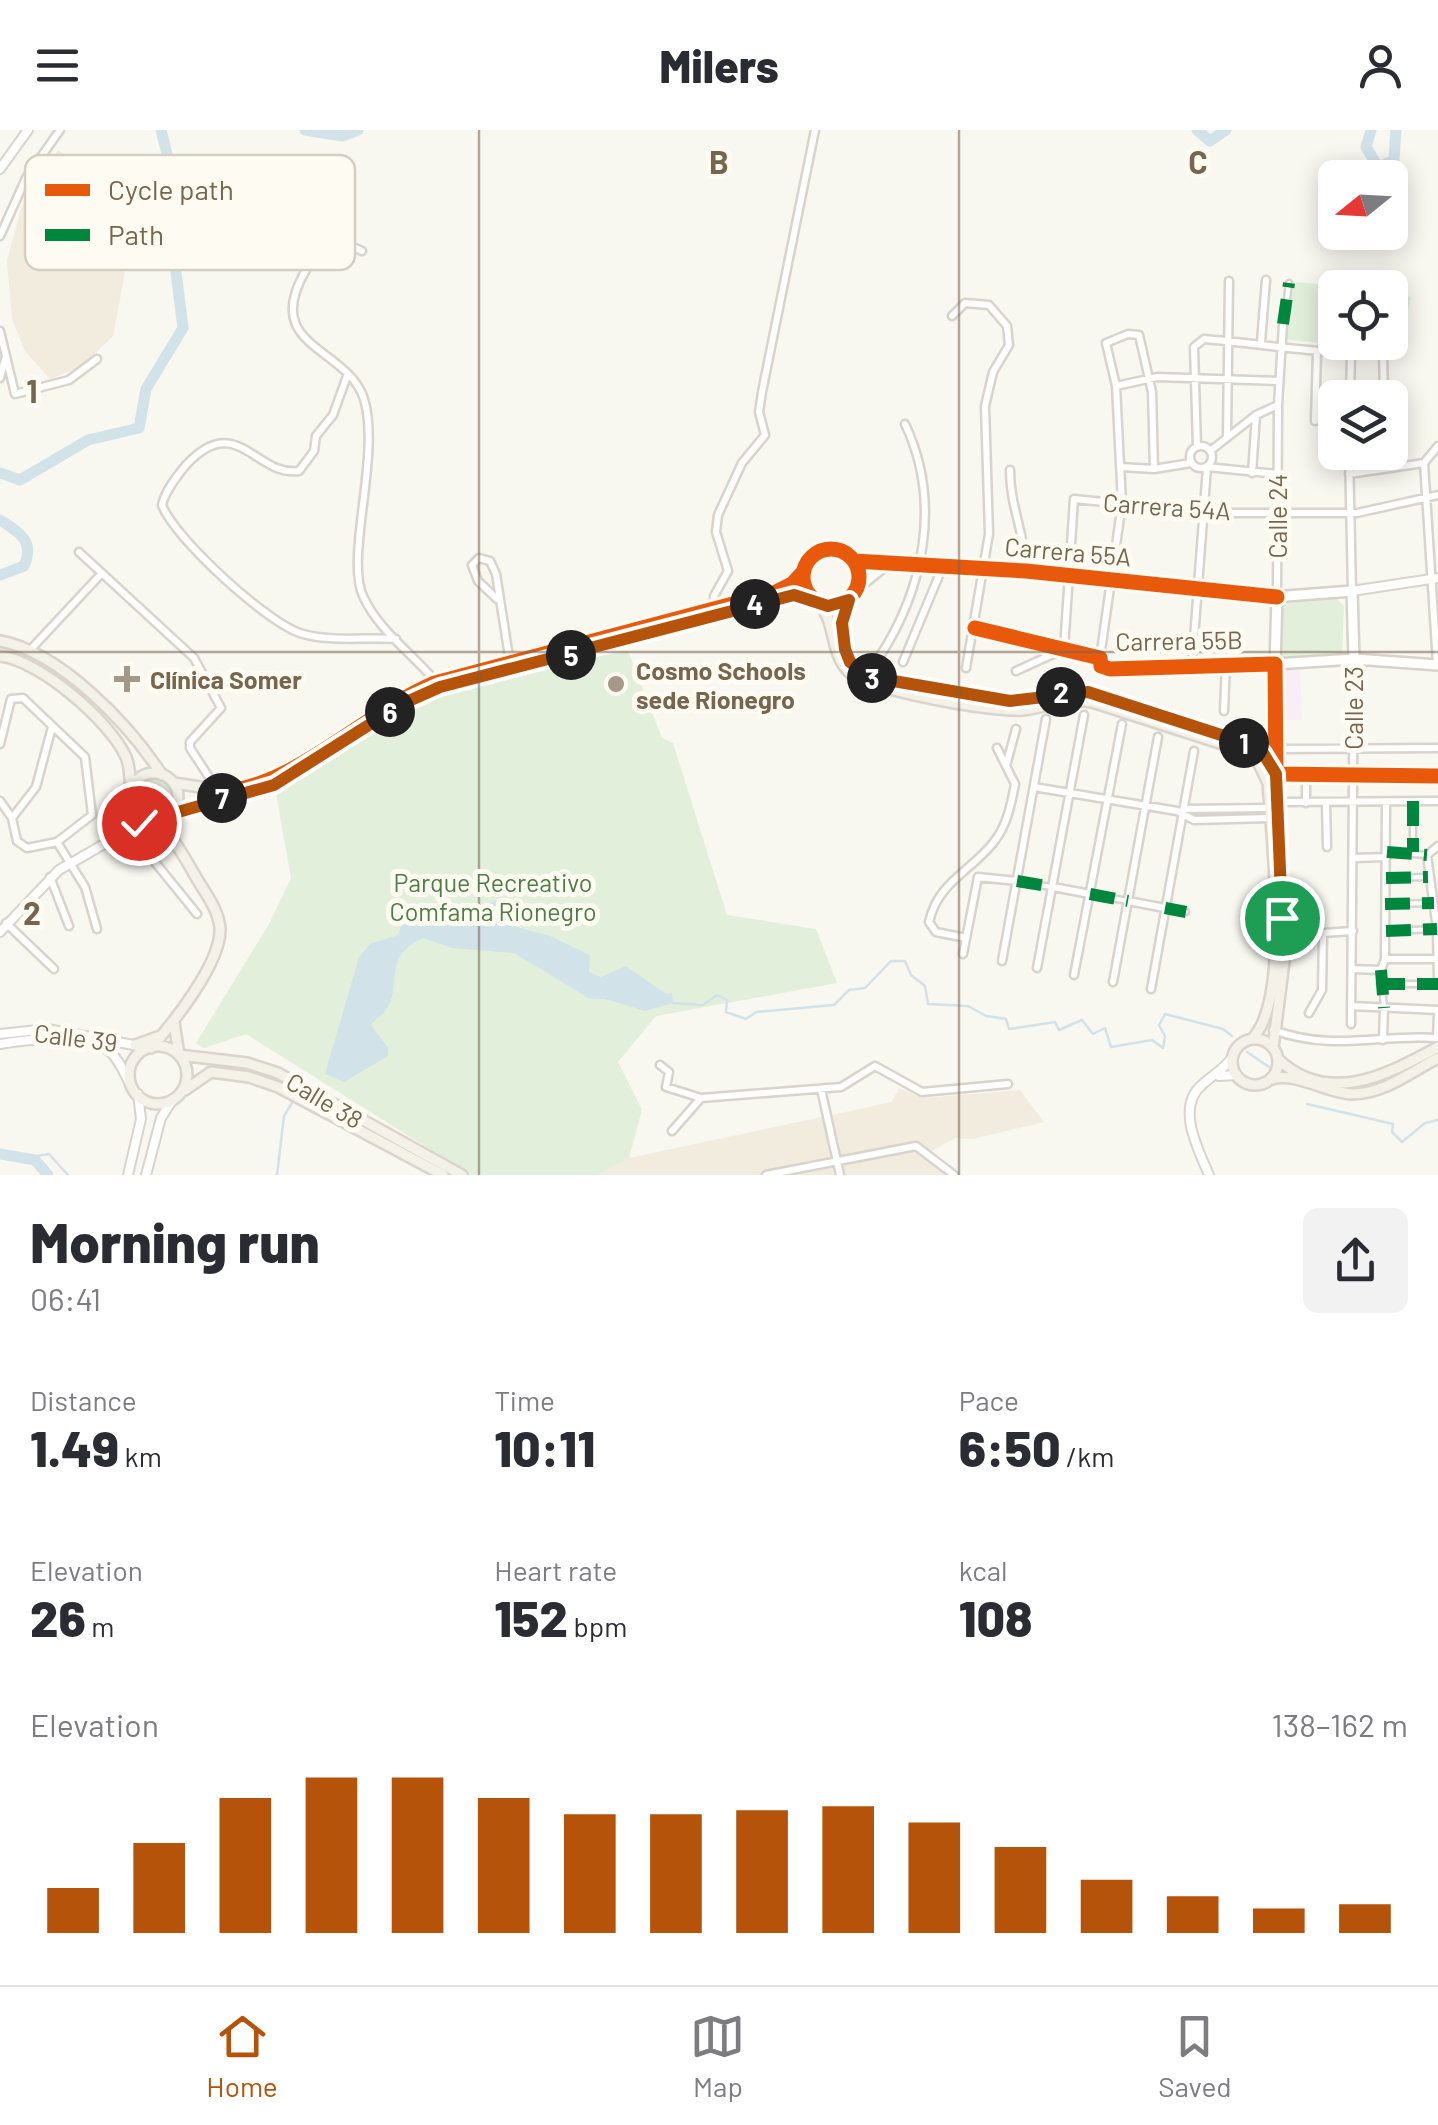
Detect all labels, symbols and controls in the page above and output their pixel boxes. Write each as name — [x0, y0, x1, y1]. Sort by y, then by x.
icon: menu — [30, 38, 85, 93]
text: Milers — [659, 38, 779, 92]
icon: person — [1353, 38, 1408, 93]
text: B — [709, 142, 729, 180]
text: C — [1188, 142, 1208, 180]
legend — [25, 155, 355, 270]
north arrow — [1318, 160, 1408, 250]
map controls — [1318, 160, 1408, 470]
text: Cycle path — [108, 172, 234, 206]
text: Path — [108, 217, 164, 251]
button: locate — [1318, 270, 1408, 360]
text: 1 — [26, 371, 38, 409]
button: layers — [1318, 380, 1408, 470]
street label: Calle 24 — [1262, 474, 1292, 558]
street label: Carrera 54A — [1102, 487, 1232, 525]
street label: Carrera 55A — [1003, 531, 1133, 571]
pin: 4 — [730, 579, 780, 629]
text: 4 — [747, 587, 763, 621]
street label: Carrera 55B — [1115, 624, 1243, 656]
pin: 5 — [546, 630, 596, 680]
text: 5 — [563, 638, 579, 672]
pin: 3 — [847, 653, 897, 703]
place label: Cosmo Schools sede Rionegro — [636, 655, 806, 714]
text: 3 — [864, 661, 880, 695]
place label: Clínica Somer — [150, 664, 302, 694]
marker: Clínica Somer — [114, 666, 140, 692]
street label: Calle 23 — [1338, 666, 1368, 750]
pin: 2 — [1036, 667, 1086, 717]
marker: Cosmo Schools sede Rionegro — [605, 673, 627, 695]
text: 2 — [1053, 675, 1069, 709]
pin: 6 — [365, 687, 415, 737]
text: 6 — [382, 695, 398, 729]
pin: 1 — [1219, 718, 1269, 768]
text: 1 — [1239, 726, 1249, 760]
pin: 7 — [197, 773, 247, 823]
pin — [97, 781, 182, 866]
text: 7 — [215, 781, 229, 815]
icon: check — [112, 796, 167, 851]
park label: Parque Recreativo Comfama Rionegro — [389, 867, 597, 926]
pin — [1240, 876, 1325, 961]
icon: arrive — [1255, 891, 1310, 946]
text: 2 — [23, 893, 41, 931]
street label: Calle 39 — [33, 1017, 119, 1057]
street label: Calle 38 — [281, 1066, 369, 1134]
text: Morning run — [30, 1208, 320, 1274]
button: share — [1303, 1208, 1408, 1313]
text: 06:41 — [30, 1279, 101, 1317]
text: Distance — [30, 1383, 137, 1417]
text: Time — [494, 1383, 555, 1417]
text: Pace — [959, 1383, 1019, 1417]
text: 1.49 — [30, 1417, 119, 1477]
text: 10:11 — [494, 1417, 595, 1477]
text: 6:50 — [959, 1417, 1060, 1477]
text: km — [119, 1439, 162, 1473]
text: /km — [1060, 1439, 1114, 1473]
text: Elevation — [30, 1553, 143, 1587]
text: Heart rate — [494, 1553, 617, 1587]
text: kcal — [959, 1553, 1007, 1587]
text: 26 — [30, 1587, 86, 1647]
text: 152 — [494, 1587, 568, 1647]
text: 108 — [959, 1587, 1032, 1647]
text: m — [86, 1609, 114, 1643]
text: bpm — [568, 1609, 627, 1643]
text: Elevation — [30, 1705, 159, 1743]
text: 138–162 m — [1272, 1705, 1408, 1743]
tab: Home — [206, 2009, 278, 2103]
tab: Map — [690, 2009, 745, 2103]
tab: Saved — [1158, 2009, 1232, 2103]

